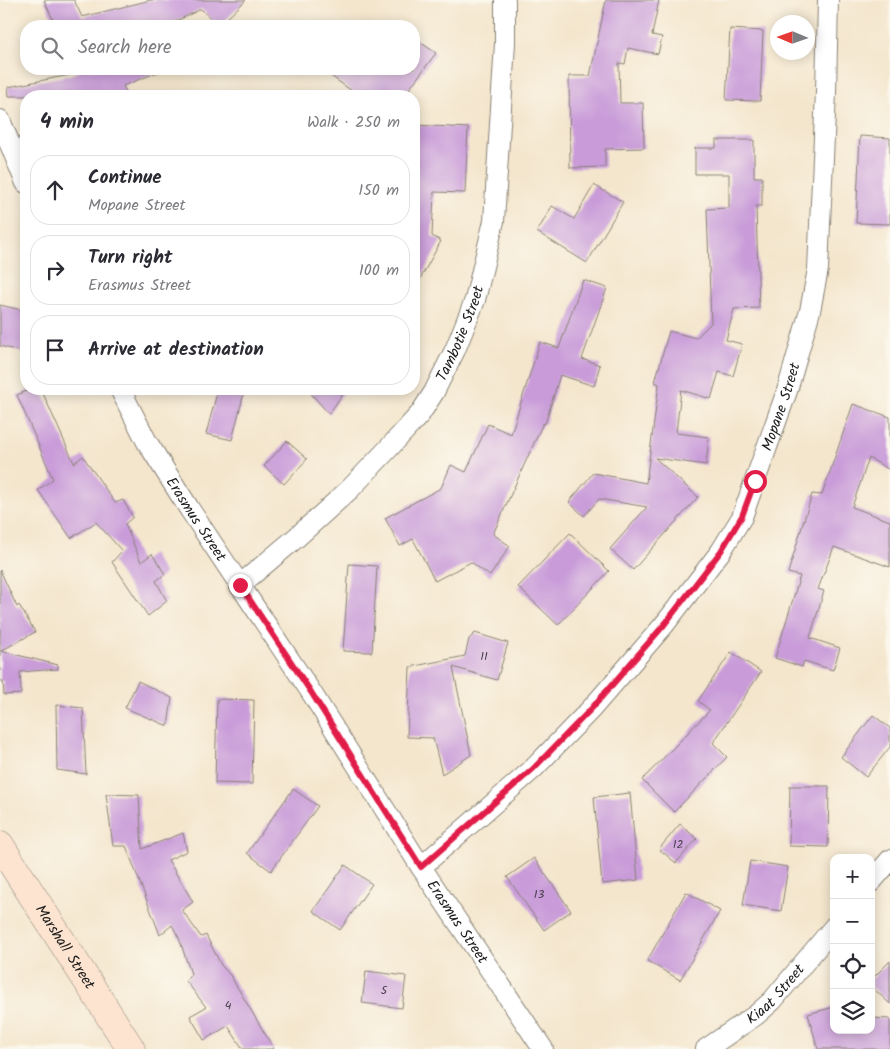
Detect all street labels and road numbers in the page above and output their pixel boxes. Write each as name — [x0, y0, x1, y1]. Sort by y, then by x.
street label: Tambotie Street — [430, 283, 491, 386]
street label: Mopane Street — [756, 360, 808, 454]
street label: Erasmus Street — [159, 473, 232, 567]
street label: Erasmus Street — [420, 875, 494, 969]
street label: Marshall Street — [28, 900, 101, 995]
street label: Kiaat Street — [742, 959, 811, 1031]

